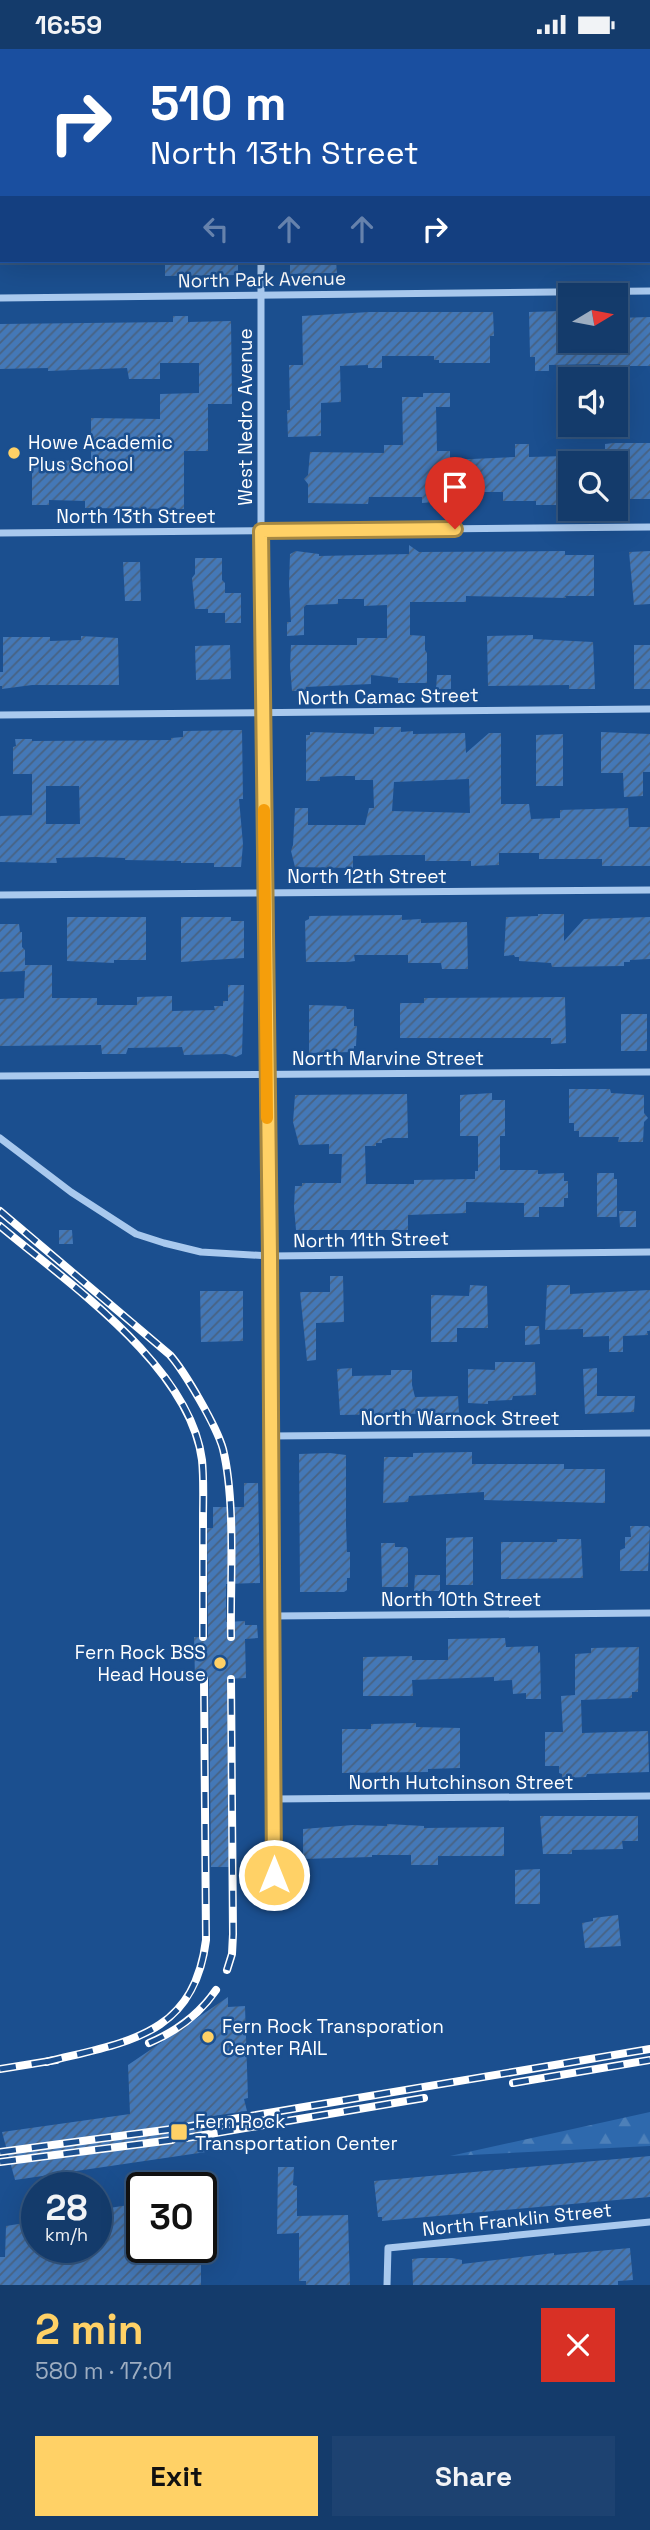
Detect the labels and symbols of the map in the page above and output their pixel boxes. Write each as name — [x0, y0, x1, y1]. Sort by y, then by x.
street label: North Park Avenue — [178, 266, 346, 293]
north arrow — [558, 283, 628, 353]
street label: West Nedro Avenue — [233, 328, 258, 506]
place label: Howe Academic Plus School — [28, 430, 173, 477]
marker: Howe Academic Plus School — [6, 445, 22, 461]
pin — [425, 457, 485, 529]
street label: North 13th Street — [56, 504, 216, 529]
street label: North Camac Street — [297, 682, 479, 711]
street label: North 12th Street — [287, 864, 447, 889]
street label: North Marvine Street — [292, 1046, 484, 1071]
street label: North 11th Street — [293, 1226, 449, 1253]
street label: North Warnock Street — [360, 1406, 560, 1431]
street label: North 10th Street — [381, 1587, 541, 1612]
place label: Fern Rock BSS Head House — [75, 1640, 206, 1687]
marker: Fern Rock BSS Head House — [212, 1655, 228, 1671]
street label: North Hutchinson Street — [349, 1770, 573, 1795]
position arrow — [237, 1838, 311, 1912]
place label: Fern Rock Transporation Center RAIL — [222, 2014, 444, 2061]
marker: Fern Rock Transporation Center RAIL — [200, 2029, 216, 2045]
place label: Fern Rock Transportation Center — [195, 2109, 398, 2156]
marker: Fern Rock Transportation Center — [169, 2122, 189, 2142]
speed limit sign: 30 — [126, 2172, 217, 2263]
street label: North Franklin Street — [421, 2197, 613, 2242]

